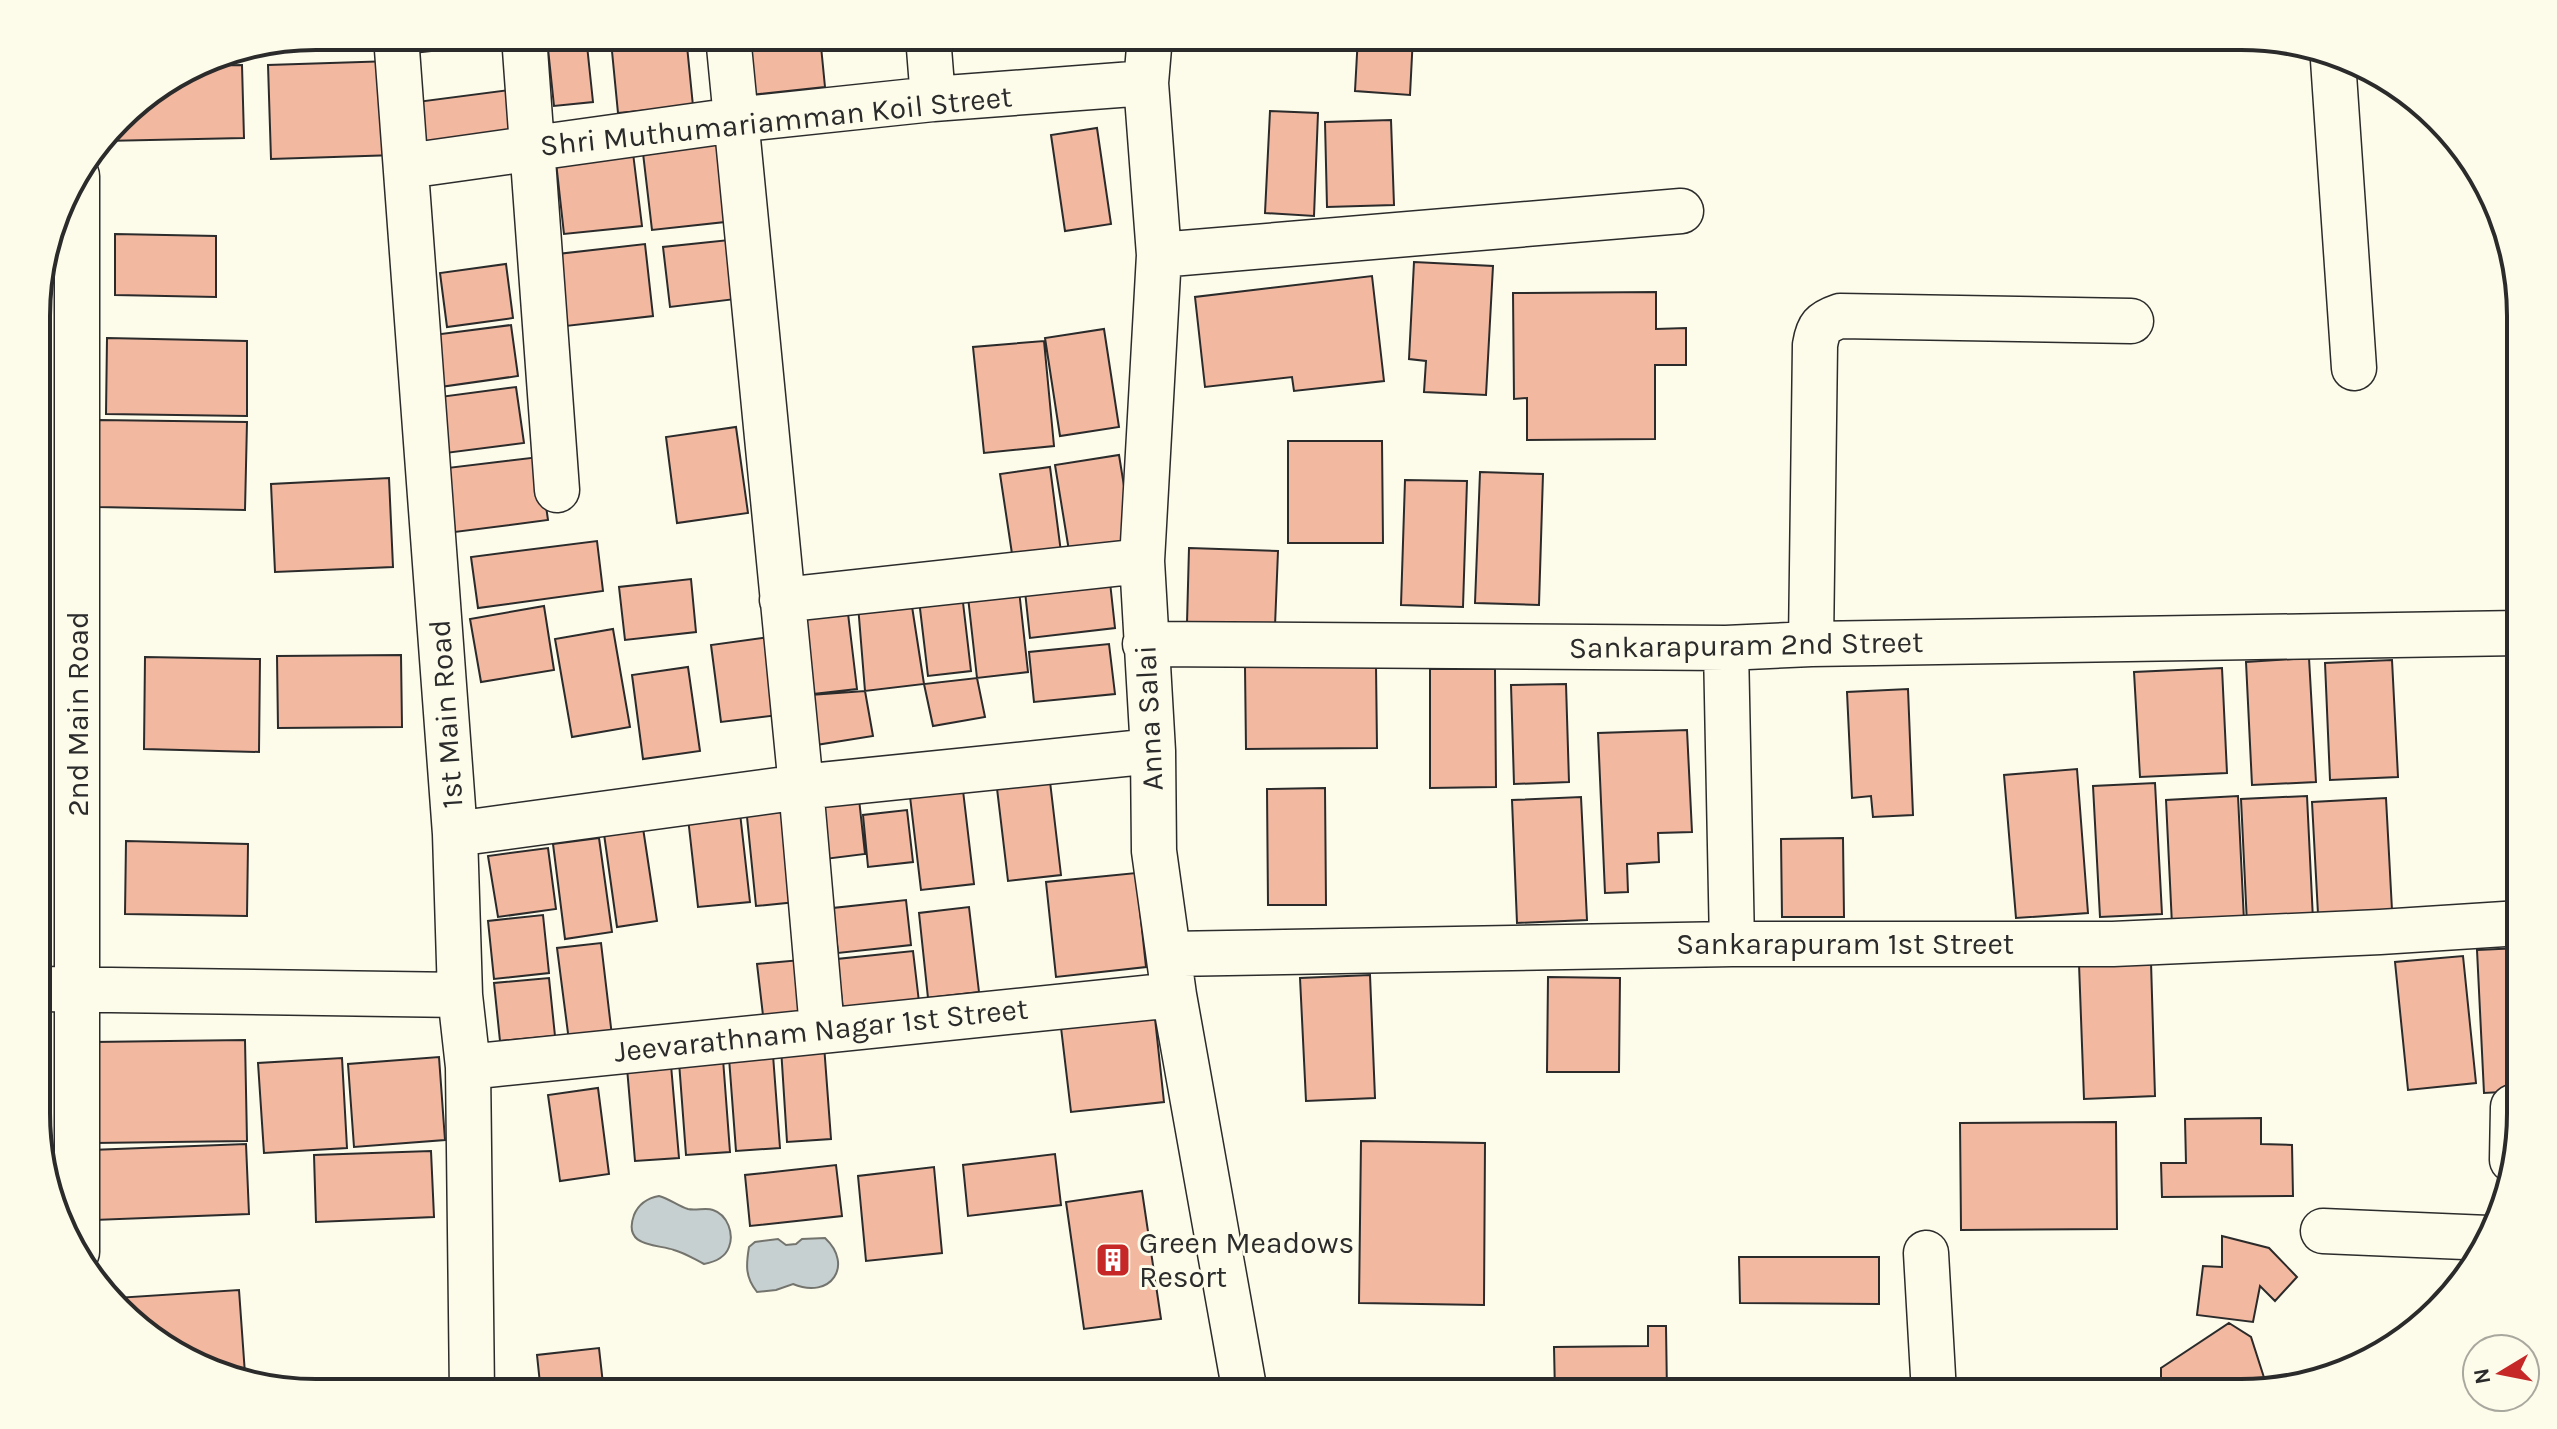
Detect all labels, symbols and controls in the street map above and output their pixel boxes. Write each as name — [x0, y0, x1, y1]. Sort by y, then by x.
street label: Shri Muthumariamman Koil Street — [538, 78, 1014, 164]
street label: 2nd Main Road — [60, 611, 96, 817]
street label: 1st Main Road — [421, 618, 471, 810]
street label: Sankarapuram 2nd Street — [1568, 624, 1924, 666]
street label: Anna Salai — [1127, 644, 1171, 792]
street label: Sankarapuram 1st Street — [1676, 926, 2014, 962]
street label: Jeevarathnam Nagar 1st Street — [612, 990, 1030, 1070]
place label: Green Meadows Resort — [1139, 1225, 1354, 1295]
building icon: Green Meadows Resort — [1094, 1241, 1132, 1279]
north arrow — [2461, 1333, 2541, 1413]
text: N — [2468, 1366, 2496, 1386]

